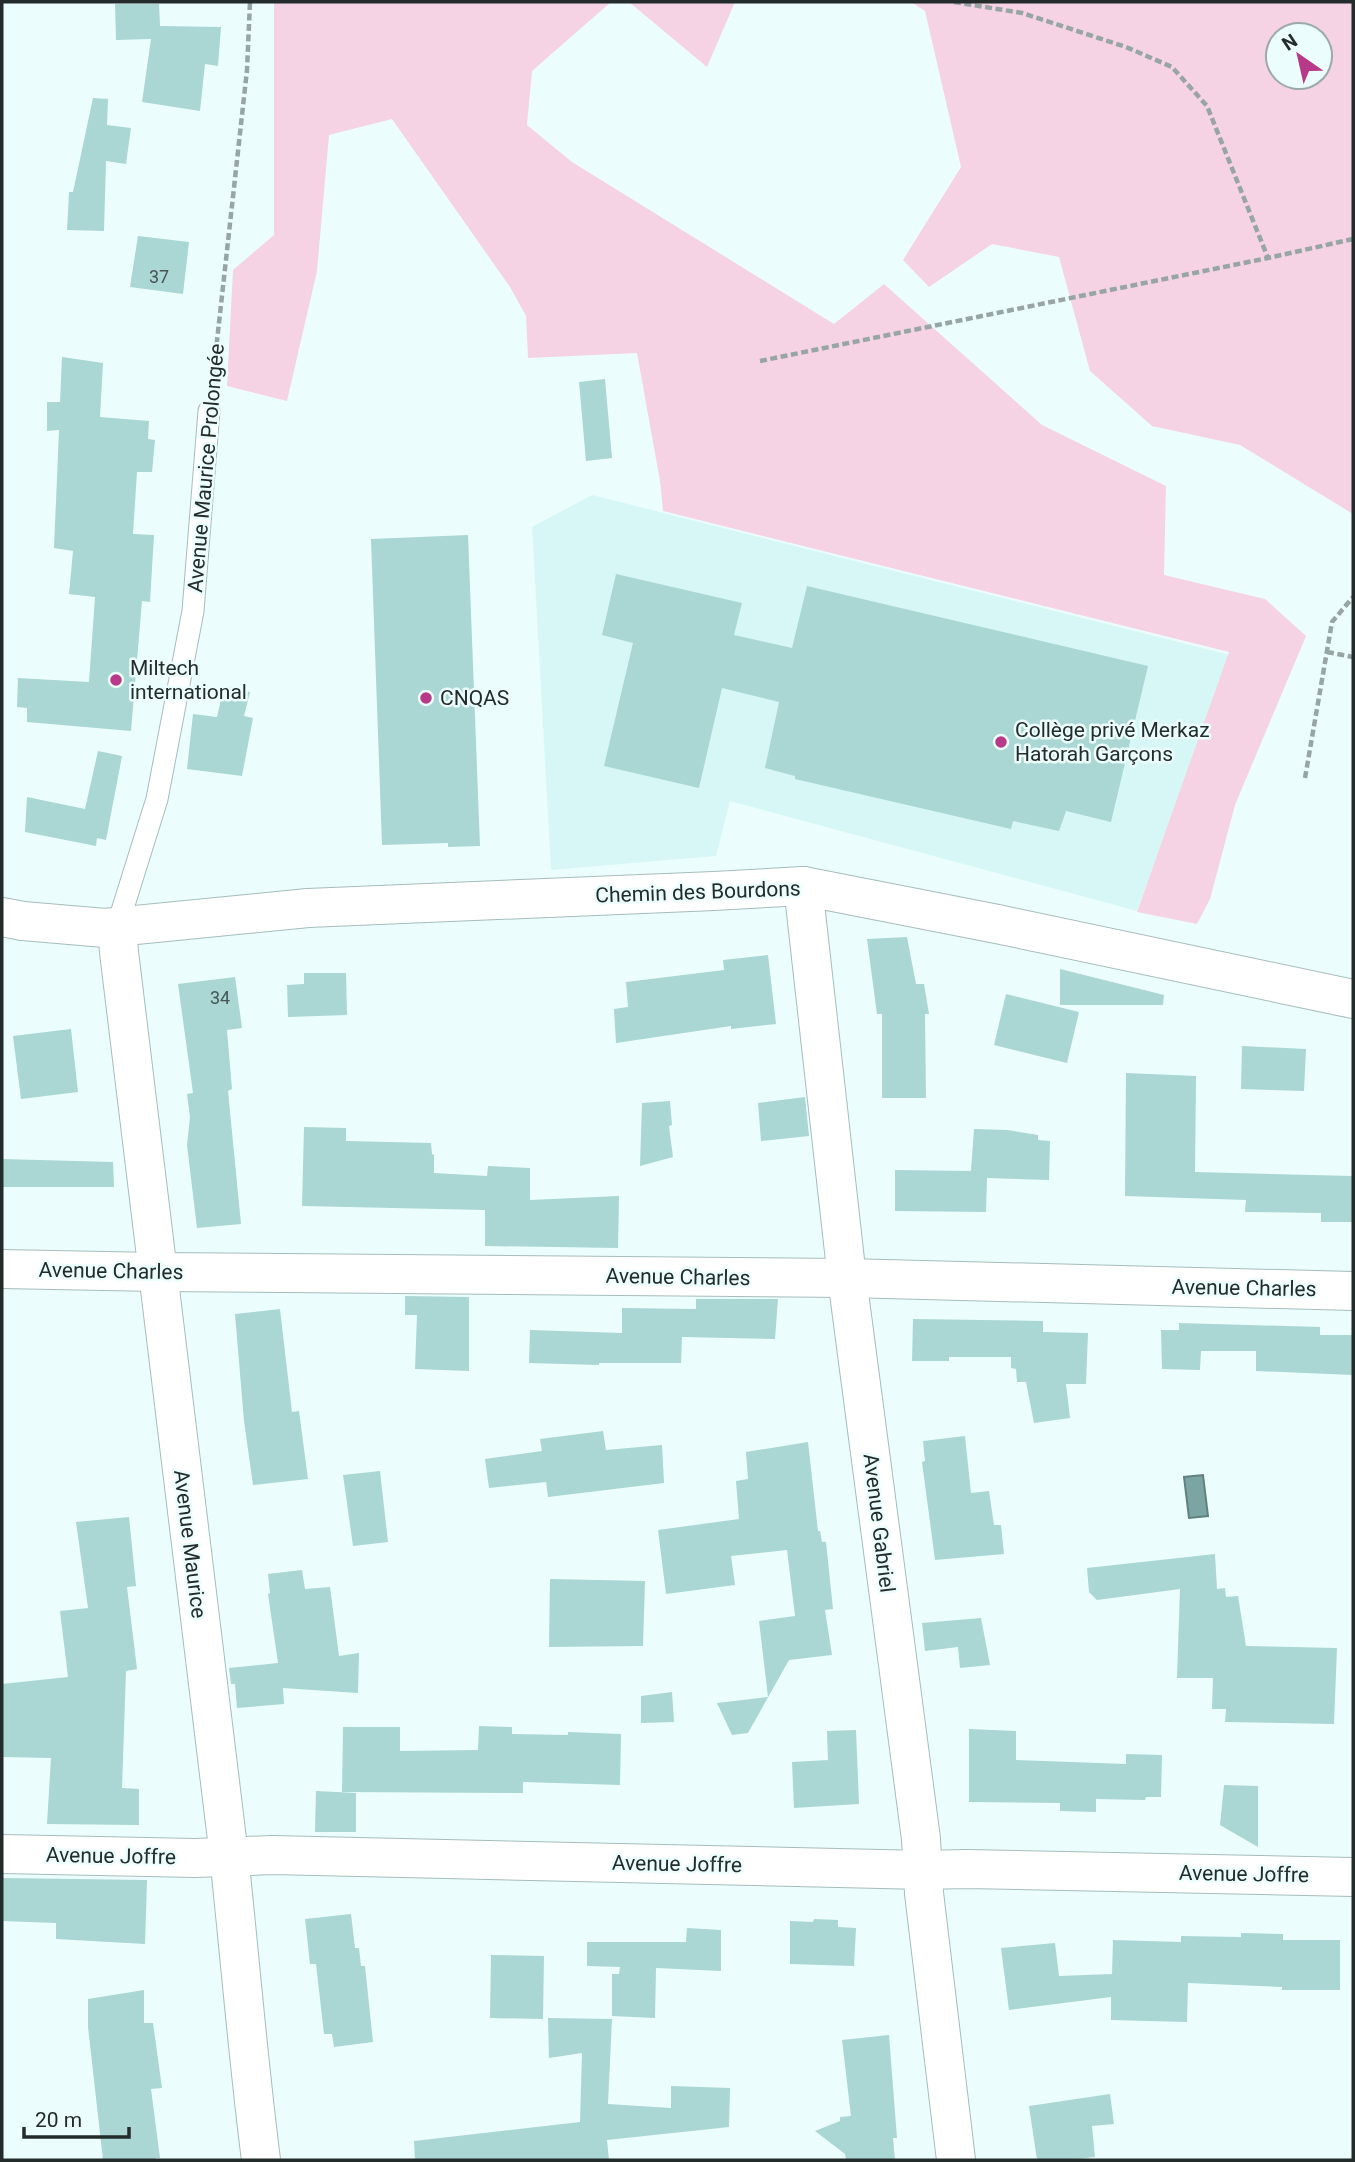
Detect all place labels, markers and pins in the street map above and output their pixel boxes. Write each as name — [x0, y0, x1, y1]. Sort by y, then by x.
place label: Miltech international — [130, 656, 247, 704]
marker: Miltech international — [108, 672, 124, 688]
place label: CNQAS — [440, 686, 509, 710]
marker: CNQAS — [418, 690, 434, 706]
place label: Collège privé Merkaz Hatorah Garçons — [1015, 718, 1210, 766]
marker: Collège privé Merkaz Hatorah Garçons — [993, 734, 1009, 750]

